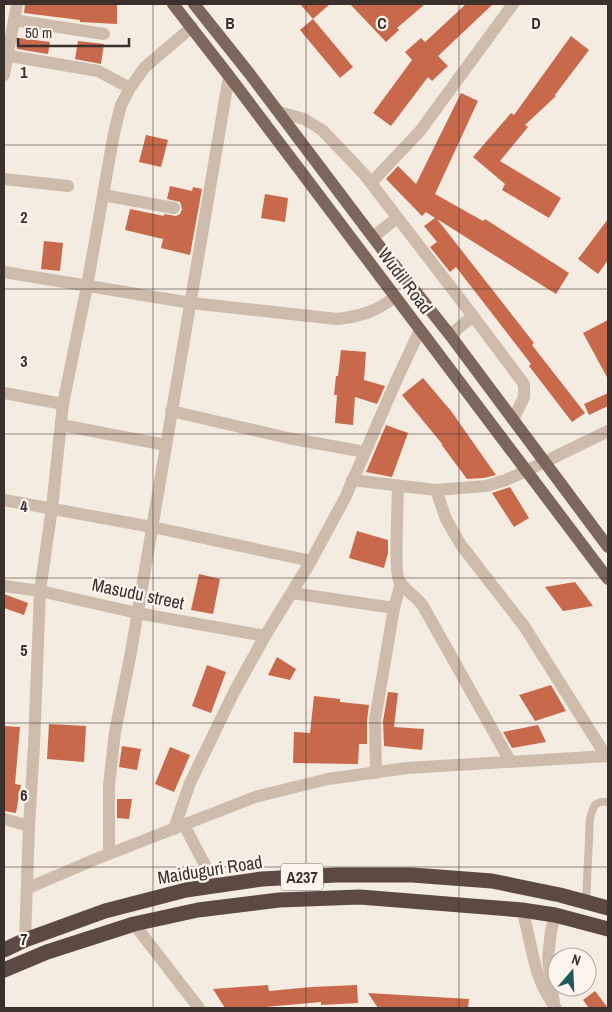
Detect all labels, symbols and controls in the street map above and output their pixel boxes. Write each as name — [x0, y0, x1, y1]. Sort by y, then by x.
text: B — [225, 12, 235, 34]
text: C — [377, 12, 387, 34]
text: D — [531, 12, 541, 34]
scale bar — [18, 15, 129, 47]
text: 50 m — [25, 22, 52, 43]
text: 1 — [20, 61, 28, 83]
text: 2 — [20, 206, 28, 228]
street label: Wudil Road — [372, 242, 439, 319]
text: 3 — [20, 350, 28, 372]
text: 4 — [20, 495, 28, 517]
street label: Masudu street — [90, 572, 186, 615]
text: 5 — [20, 639, 28, 661]
text: 6 — [20, 784, 28, 806]
street label: Maiduguri Road — [156, 849, 264, 890]
road number: A237 — [281, 864, 323, 890]
text: 7 — [20, 928, 28, 950]
north arrow — [547, 947, 597, 997]
text: N — [569, 950, 583, 970]

